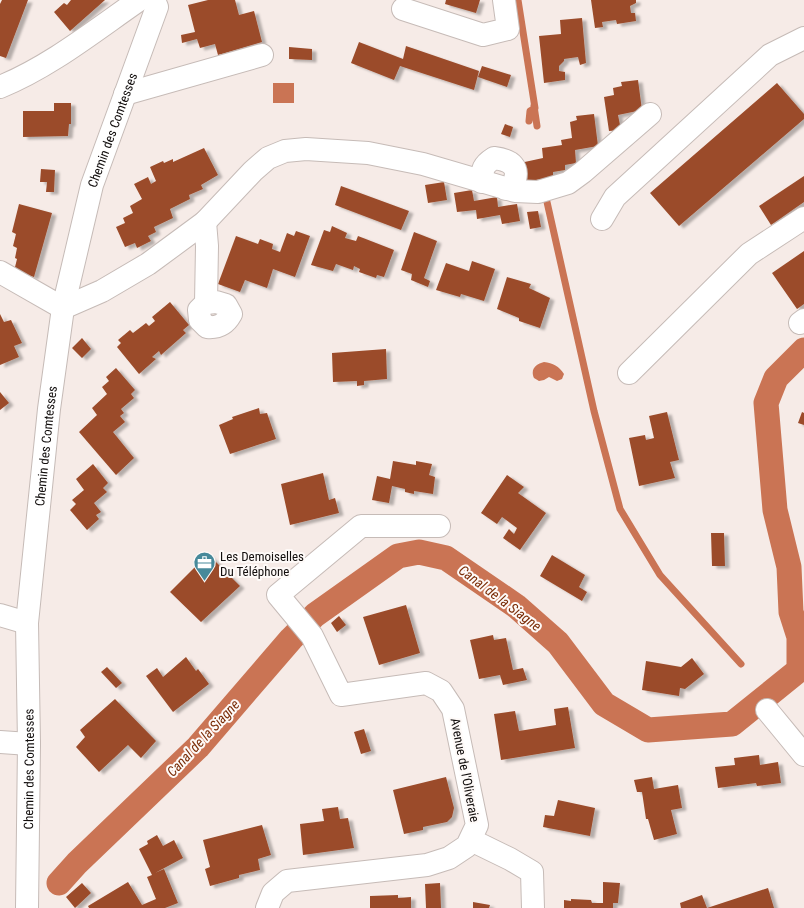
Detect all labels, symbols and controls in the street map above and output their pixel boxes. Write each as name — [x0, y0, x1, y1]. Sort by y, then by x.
street label: Chemin des Comtesses — [84, 71, 140, 189]
street label: Chemin des Comtesses — [32, 385, 60, 507]
place label: Les Demoiselles Du Téléphone — [220, 549, 304, 579]
office icon: Les Demoiselles Du Téléphone — [192, 550, 218, 583]
water label: Canal de la Siagne — [456, 562, 544, 634]
water label: Canal de la Siagne — [163, 696, 243, 780]
street label: Chemin des Comtesses — [20, 708, 37, 830]
street label: Avenue de l'Oliveraie — [448, 717, 482, 823]

